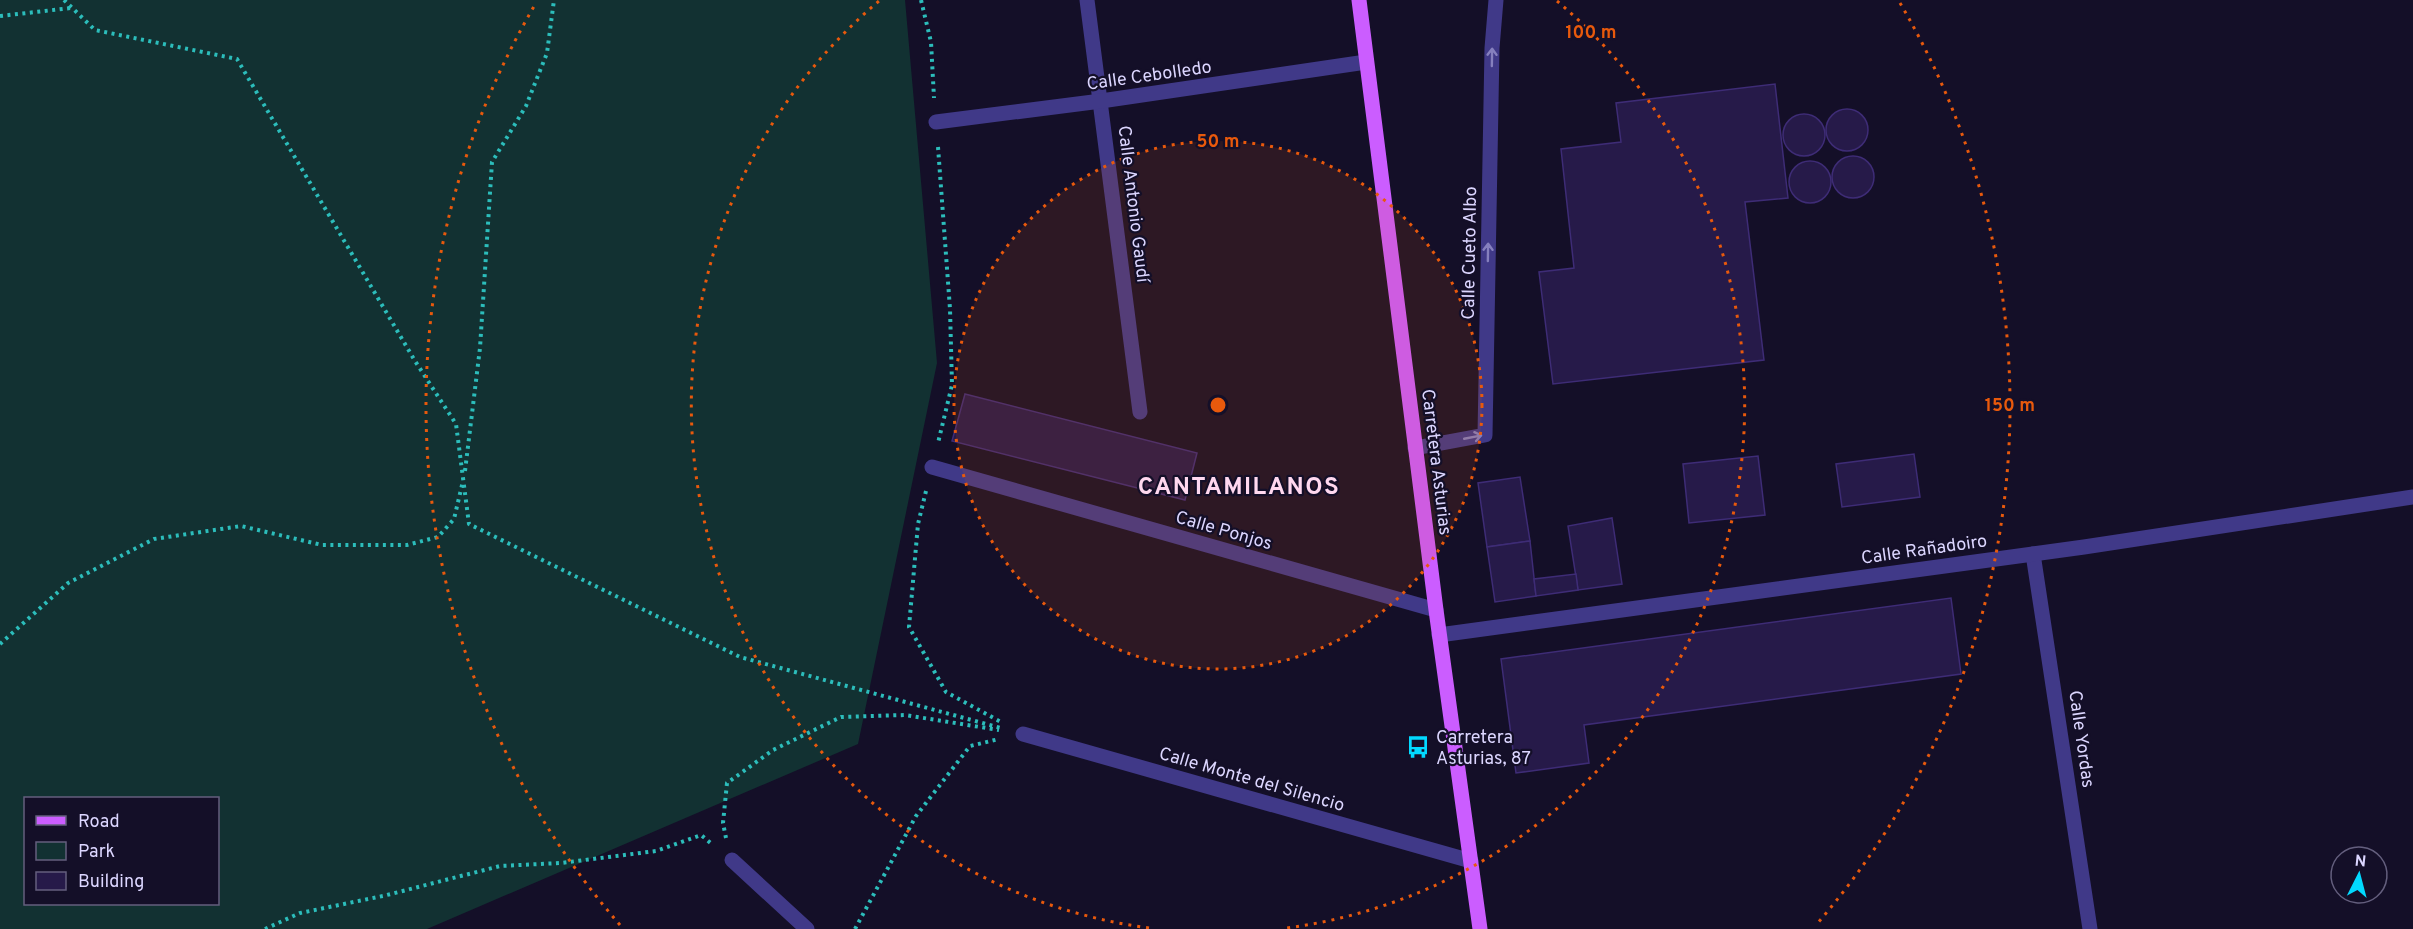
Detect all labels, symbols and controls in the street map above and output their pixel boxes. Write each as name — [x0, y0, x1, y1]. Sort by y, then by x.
text: 100 m — [1565, 22, 1617, 45]
one-way arrow — [1486, 48, 1498, 68]
street label: Calle Cebolledo — [1085, 56, 1213, 97]
street label: Calle Antonio Gaudí — [1111, 124, 1154, 285]
text: 50 m — [1196, 131, 1240, 154]
street label: Calle Cueto Albo — [1458, 186, 1483, 320]
one-way arrow — [1482, 243, 1494, 263]
street label: Carretera Asturias — [1415, 388, 1456, 536]
centre of rings — [1208, 395, 1228, 415]
text: 150 m — [1985, 395, 2035, 418]
one-way arrow — [1462, 431, 1482, 442]
district label: CANTAMILANOS — [1138, 473, 1340, 503]
street label: Calle Ponjos — [1173, 507, 1275, 556]
street label: Calle Rañadoiro — [1860, 530, 1989, 571]
street label: Calle Yordas — [2062, 689, 2099, 789]
place label: Carretera Asturias, 87 — [1436, 727, 1531, 771]
bus stop icon: Carretera Asturias, 87 — [1405, 734, 1431, 760]
street label: Calle Monte del Silencio — [1156, 743, 1347, 818]
legend — [24, 797, 219, 905]
text: Road — [78, 811, 120, 834]
text: Park — [78, 841, 115, 864]
north arrow — [2329, 845, 2389, 905]
text: N — [2354, 852, 2367, 873]
text: Building — [78, 871, 144, 894]

